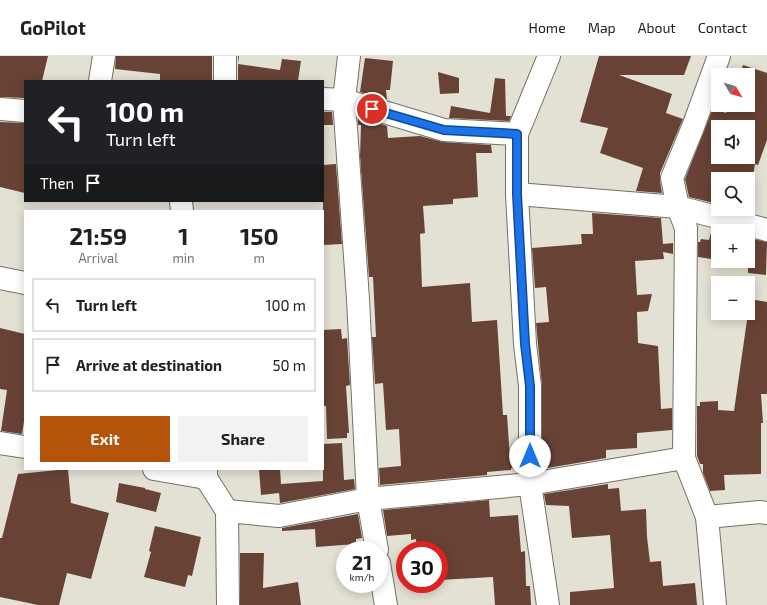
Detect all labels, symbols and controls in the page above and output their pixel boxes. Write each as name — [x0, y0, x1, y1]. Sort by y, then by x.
text: GoPilot — [20, 16, 86, 39]
text: Home — [529, 19, 566, 36]
text: Map — [588, 19, 616, 36]
text: About — [638, 19, 676, 36]
text: Contact — [698, 19, 747, 36]
north arrow — [711, 68, 755, 112]
map controls — [711, 68, 755, 320]
pin — [355, 92, 389, 126]
text: 100 m — [106, 94, 184, 128]
icon: left — [40, 96, 92, 148]
icon: arrive — [361, 98, 383, 120]
button: sound — [711, 120, 755, 164]
text: Turn left — [106, 128, 176, 150]
icon: arrive — [82, 172, 104, 194]
button: search — [711, 172, 755, 216]
text: Then — [40, 174, 74, 192]
text: 21:59 — [69, 221, 127, 250]
text: 1 — [178, 221, 189, 250]
text: 150 — [240, 221, 279, 250]
button: + — [711, 224, 755, 268]
text: Arrival — [78, 250, 118, 266]
text: min — [172, 250, 195, 266]
text: m — [254, 250, 265, 266]
button: − — [711, 276, 755, 320]
icon: left — [42, 294, 64, 316]
text: Turn left — [76, 296, 137, 314]
text: 100 m — [265, 296, 306, 314]
icon: arrive — [42, 354, 64, 376]
text: Arrive at destination — [76, 356, 222, 374]
text: 50 m — [272, 356, 306, 374]
button: Exit — [40, 416, 170, 462]
button: Share — [178, 416, 308, 462]
position arrow — [509, 435, 551, 477]
speed limit sign: 30 — [396, 541, 448, 593]
text: 21 — [352, 550, 372, 574]
text: km/h — [350, 571, 374, 583]

